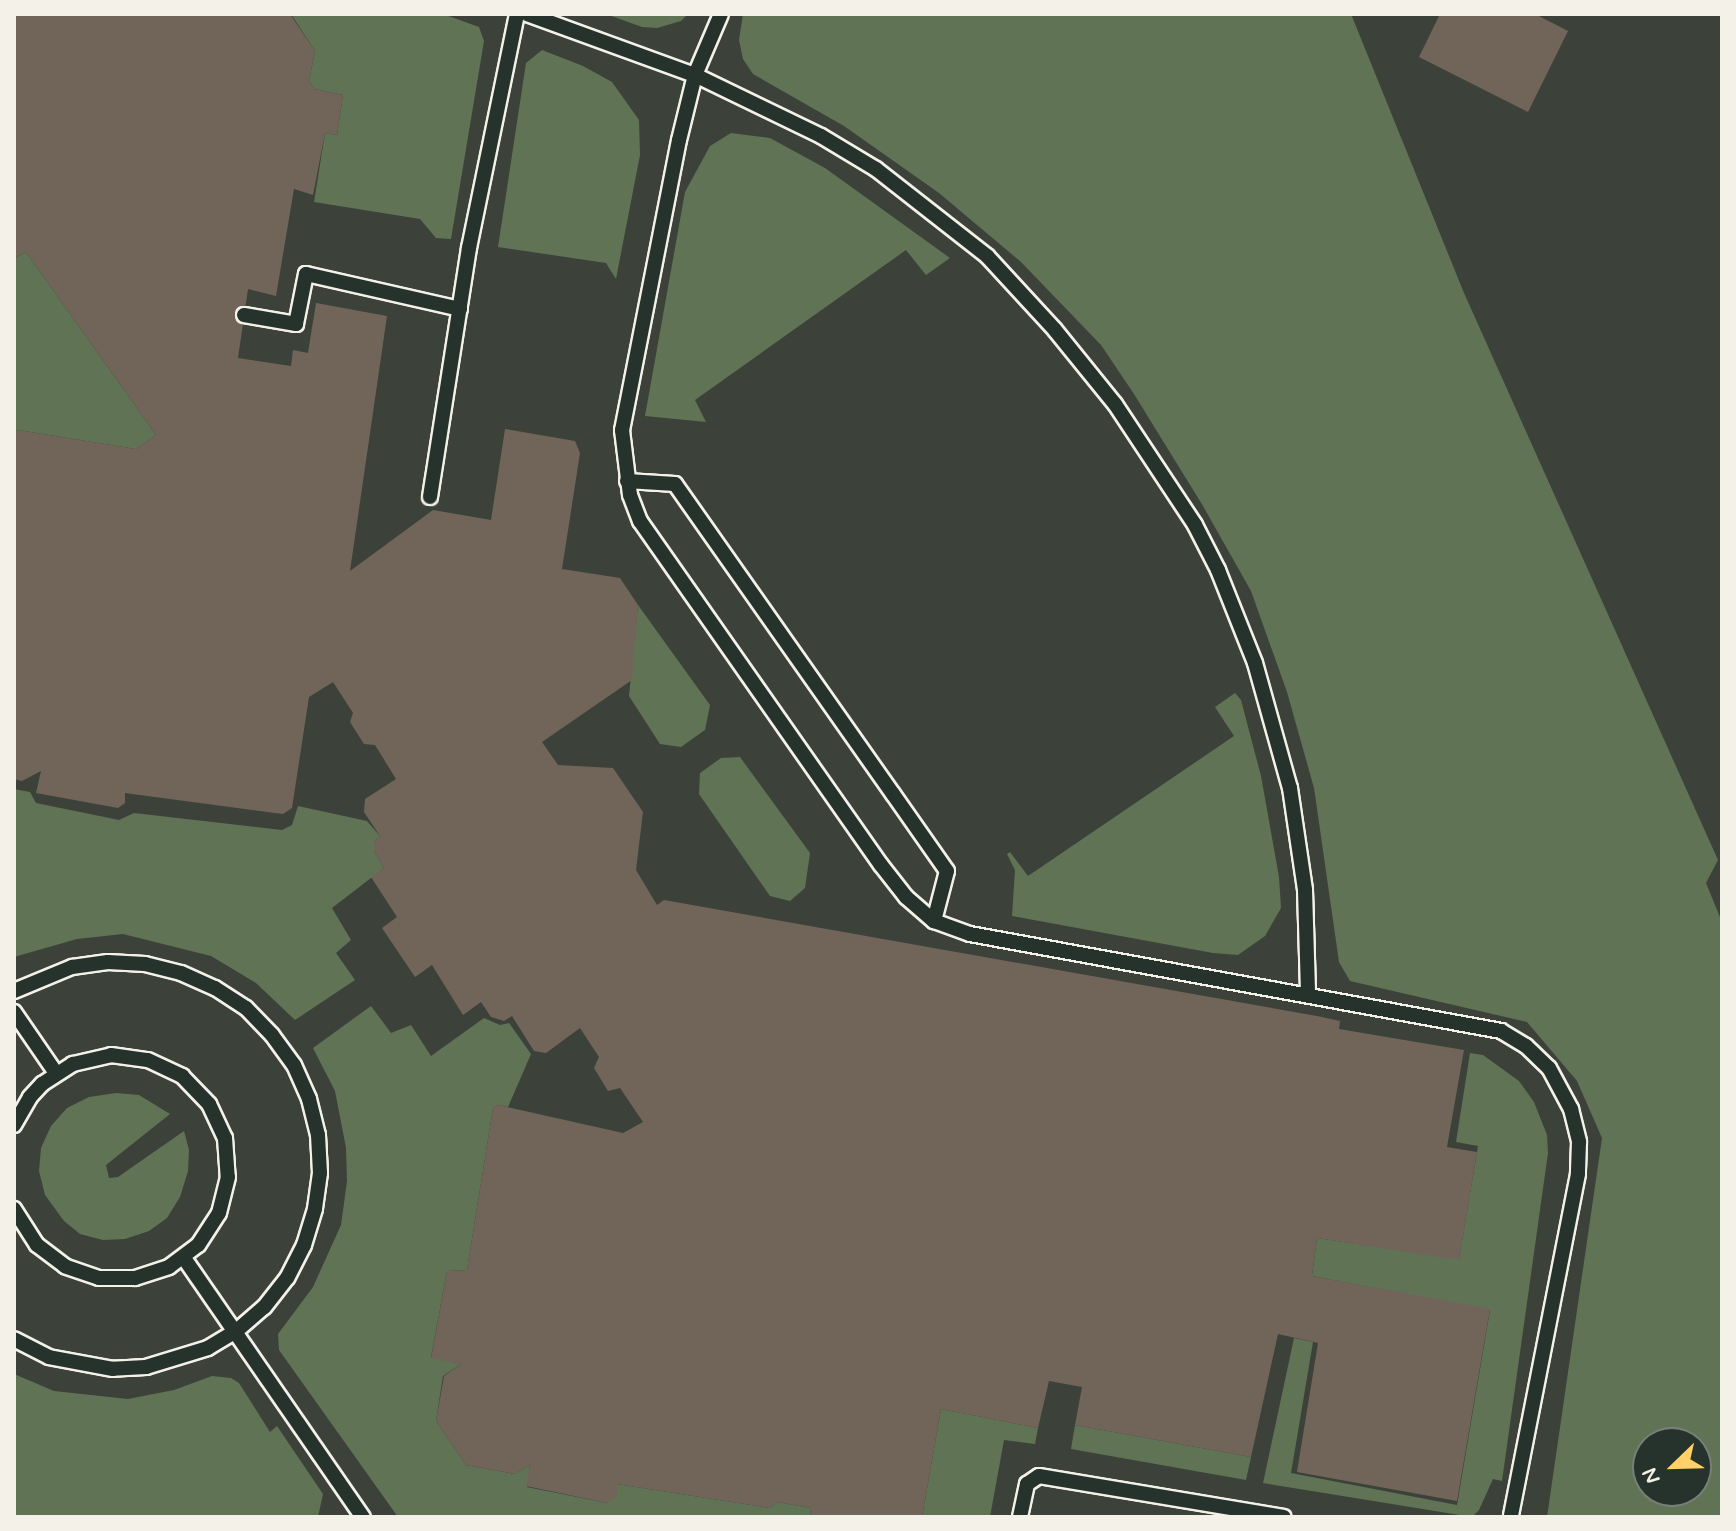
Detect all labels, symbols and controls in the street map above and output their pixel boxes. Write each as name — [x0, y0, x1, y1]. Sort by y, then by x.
north arrow — [1632, 1427, 1712, 1507]
text: N — [1636, 1463, 1667, 1488]

